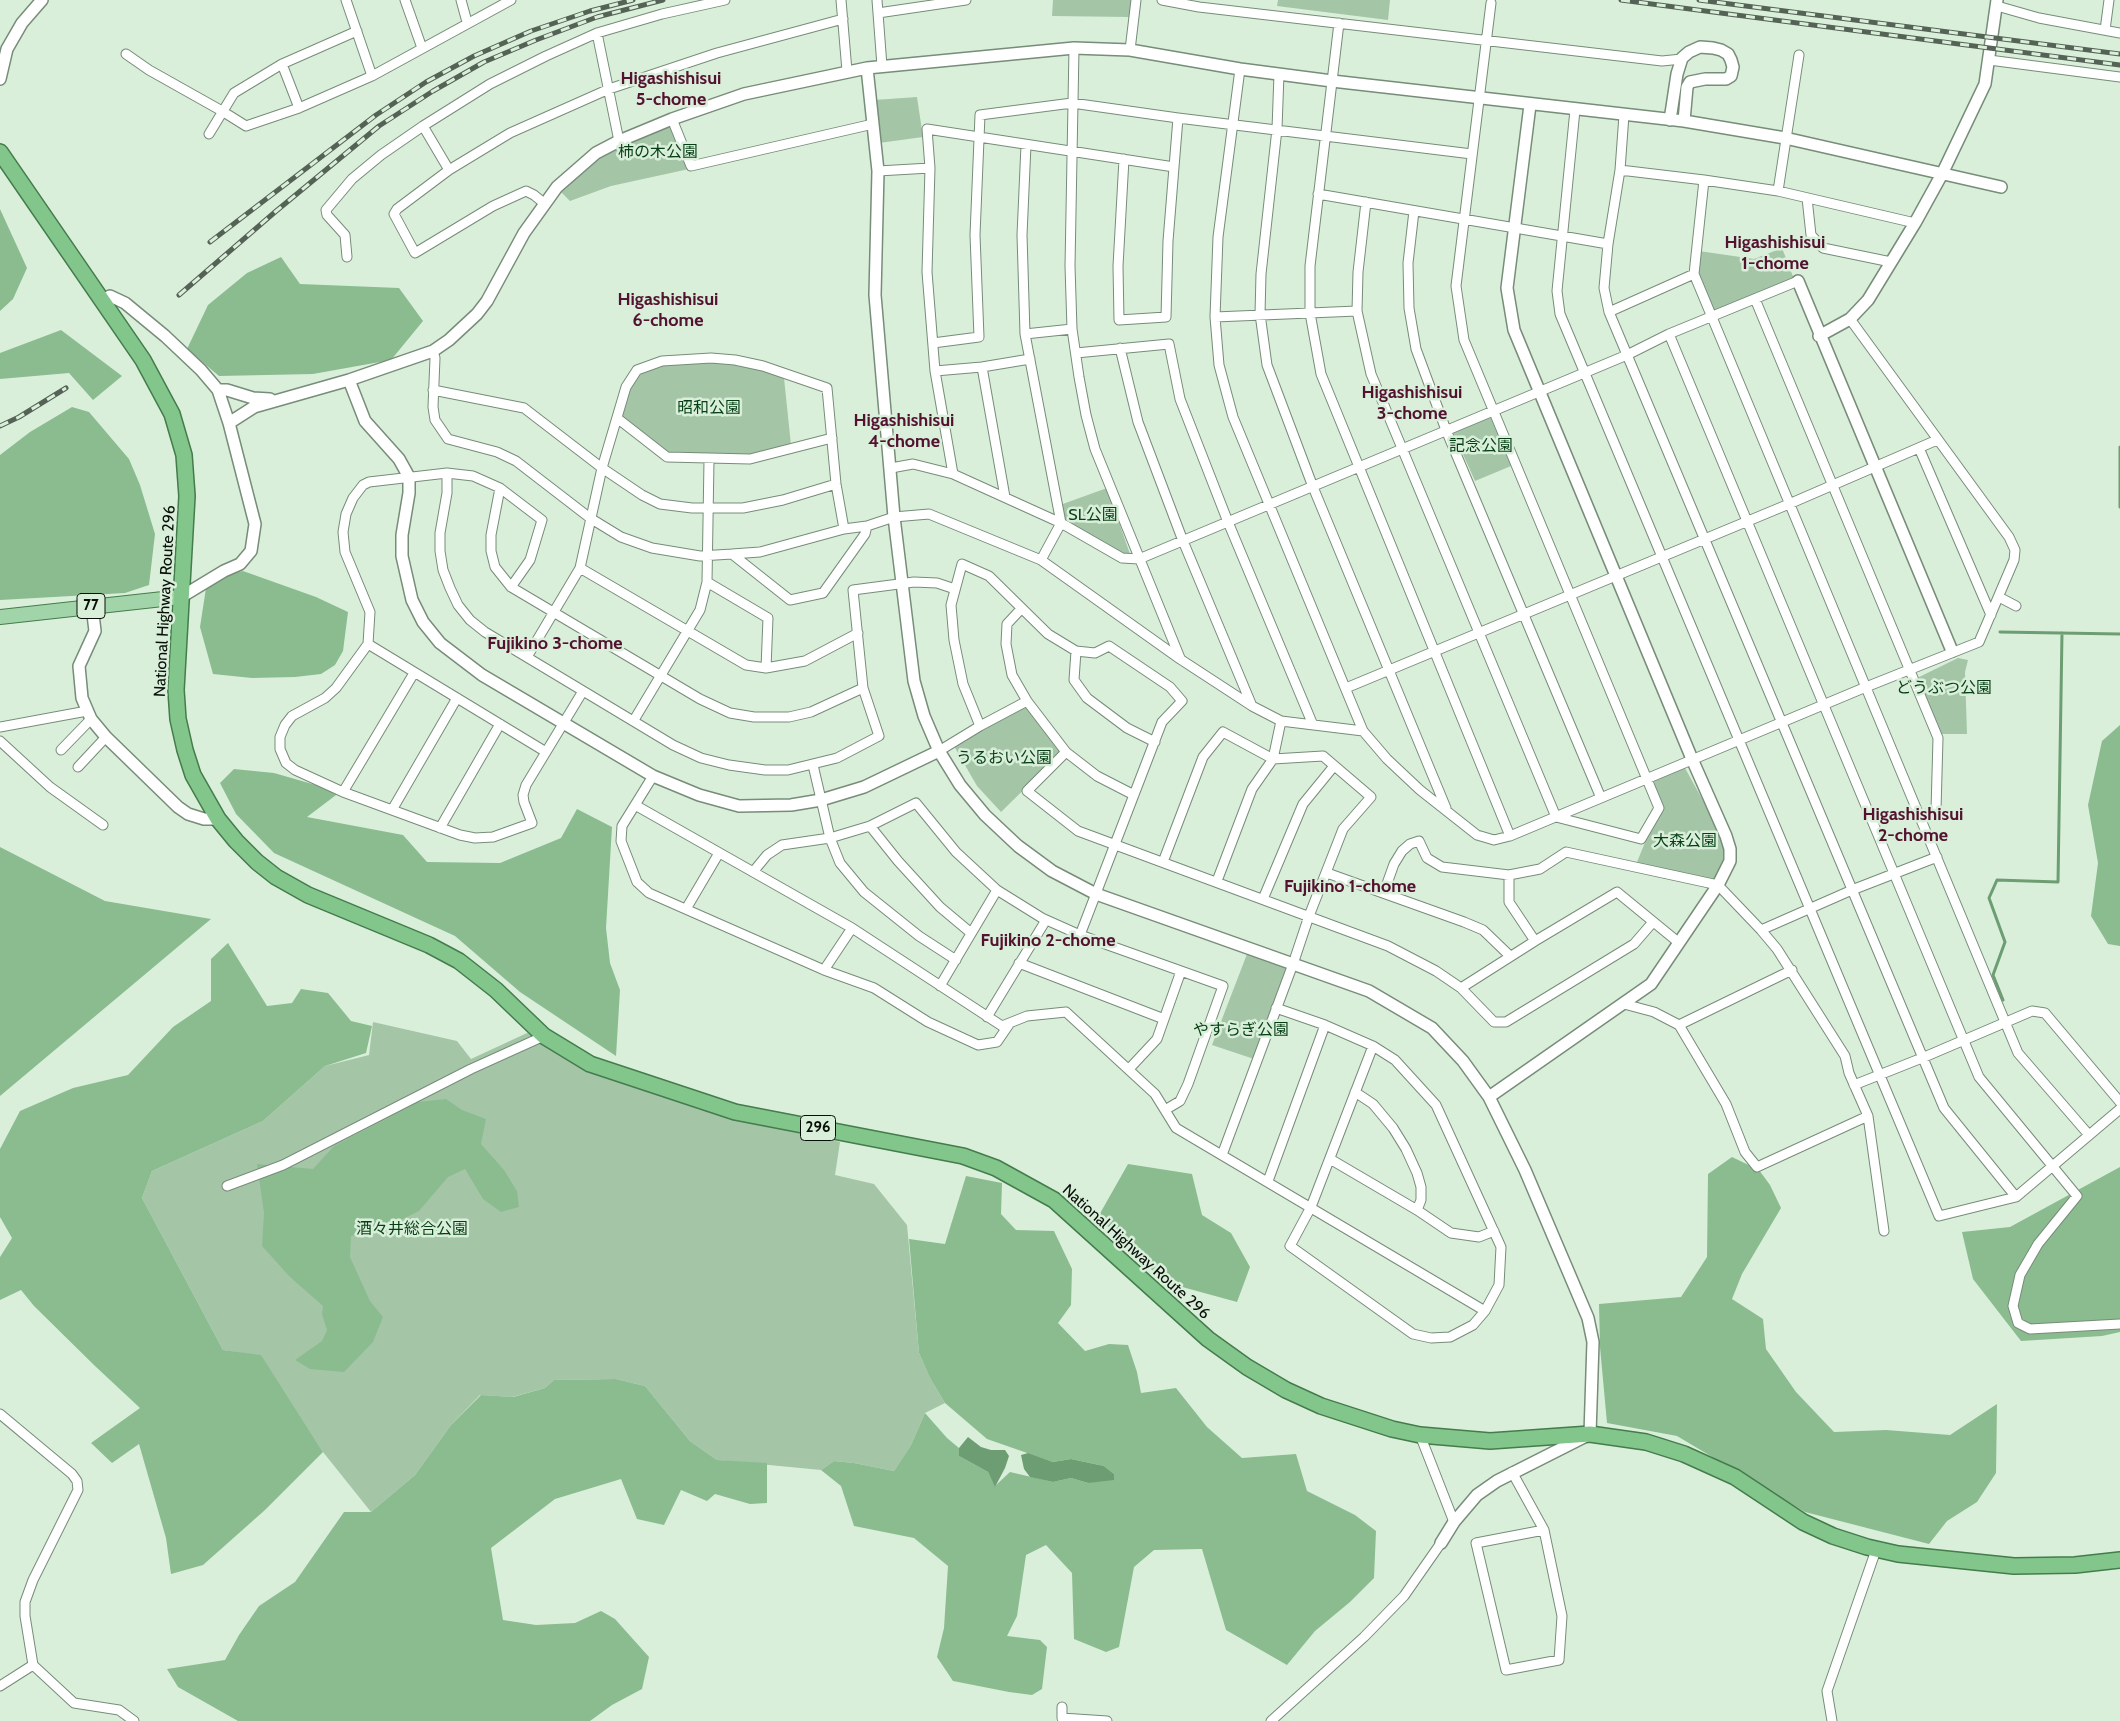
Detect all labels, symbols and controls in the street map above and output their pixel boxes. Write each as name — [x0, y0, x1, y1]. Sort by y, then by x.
district label: Higashishisui 5-chome — [621, 68, 721, 110]
park label: 柿の木公園 — [618, 142, 698, 162]
district label: Higashishisui 1-chome — [1725, 232, 1825, 274]
district label: Higashishisui 6-chome — [618, 289, 718, 332]
district label: Higashishisui 3-chome — [1362, 382, 1462, 424]
park label: 昭和公園 — [677, 398, 741, 418]
district label: Higashishisui 4-chome — [854, 410, 954, 452]
park label: 記念公園 — [1449, 436, 1513, 456]
street label: National Highway Route 296 — [150, 505, 180, 697]
park label: SL公園 — [1068, 505, 1118, 525]
road number: 77 — [77, 594, 105, 618]
district label: Fujikino 3-chome — [487, 633, 623, 655]
park label: どうぶつ公園 — [1896, 678, 1992, 698]
park label: うるおい公園 — [956, 748, 1052, 768]
district label: Higashishisui 2-chome — [1863, 804, 1963, 846]
park label: 大森公園 — [1653, 831, 1717, 851]
district label: Fujikino 1-chome — [1284, 876, 1416, 898]
district label: Fujikino 2-chome — [981, 930, 1115, 952]
park label: やすらぎ公園 — [1193, 1020, 1289, 1040]
road number: 296 — [800, 1116, 836, 1140]
street label: National Highway Route 296 — [1058, 1181, 1214, 1323]
park label: 酒々井総合公園 — [356, 1219, 468, 1239]

